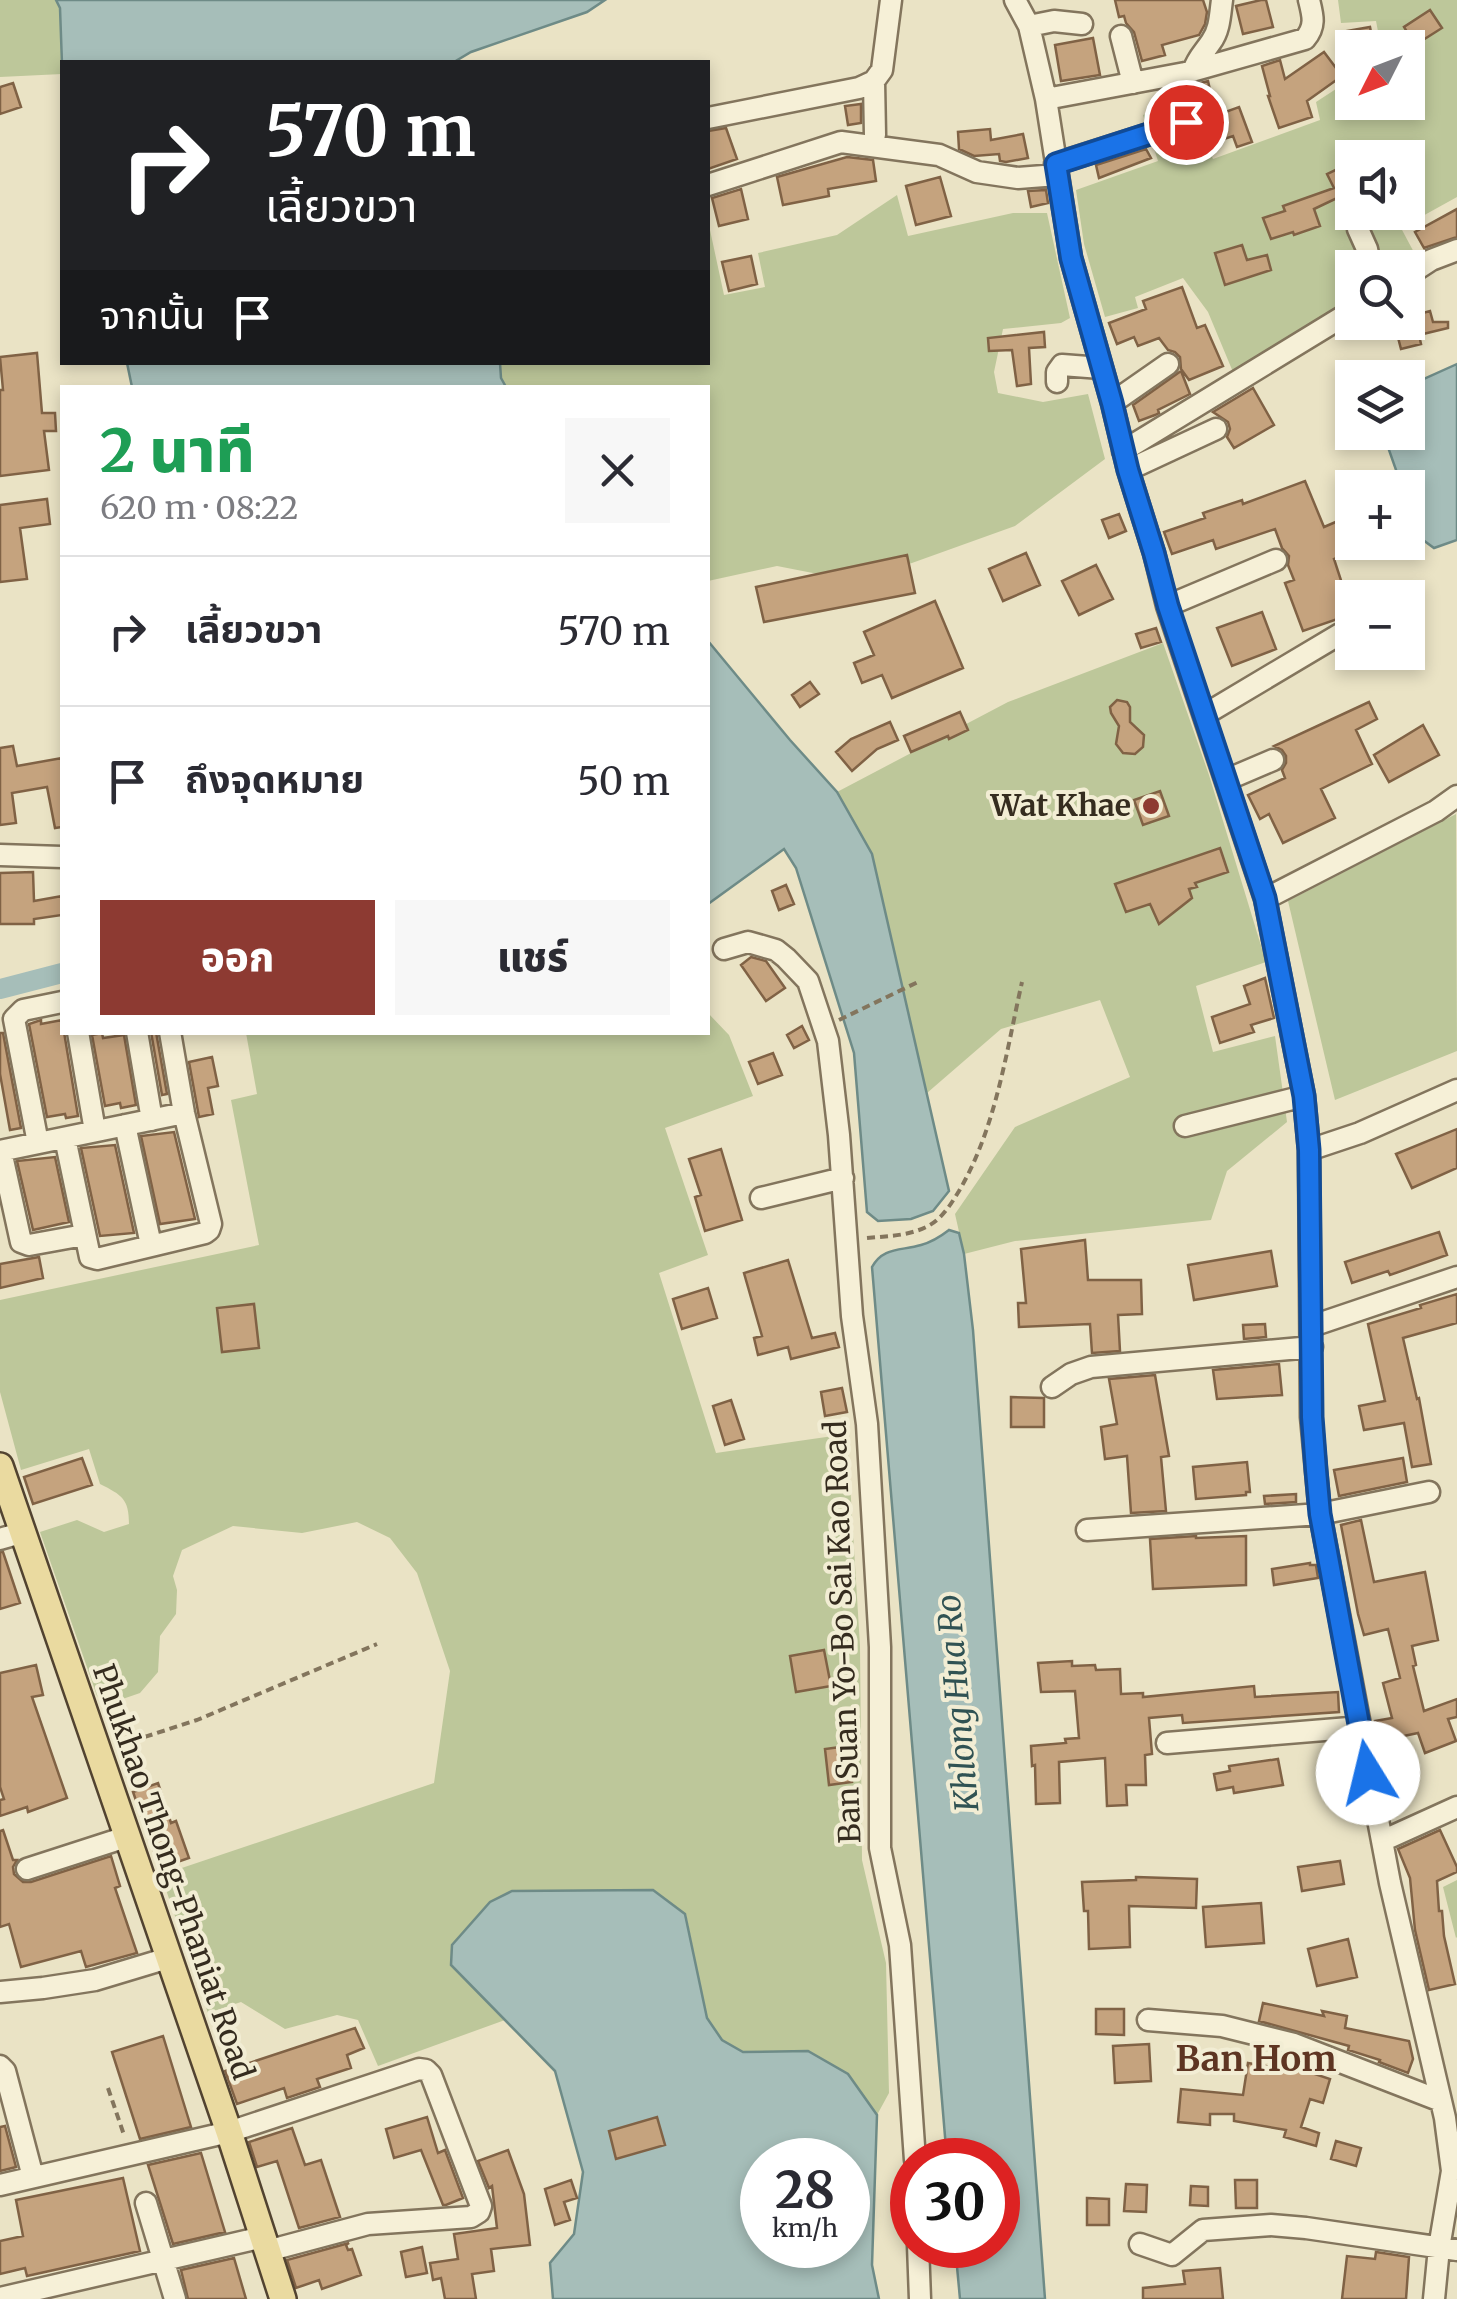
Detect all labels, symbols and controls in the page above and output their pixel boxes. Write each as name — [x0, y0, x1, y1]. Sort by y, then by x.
north arrow — [1335, 30, 1425, 120]
map controls — [1335, 30, 1425, 670]
pin — [1144, 80, 1229, 165]
text: 570 m — [265, 87, 476, 175]
icon: arrive — [1159, 95, 1214, 150]
icon: right — [100, 100, 230, 230]
button: sound — [1335, 140, 1425, 230]
text: เลี้ยวขวา — [265, 178, 417, 234]
button: search — [1335, 250, 1425, 340]
icon: arrive — [225, 290, 280, 345]
text: จากนั้น — [100, 292, 205, 339]
button: layers — [1335, 360, 1425, 450]
text: 2 นาที — [100, 413, 255, 488]
button: close — [565, 418, 670, 523]
button: + — [1335, 470, 1425, 560]
text: 620 m · 08:22 — [100, 488, 299, 528]
button: − — [1335, 580, 1425, 670]
icon: right — [100, 604, 155, 659]
text: เลี้ยวขวา — [185, 606, 322, 653]
text: 570 m — [558, 608, 670, 655]
icon: arrive — [100, 754, 155, 809]
text: ถึงจุดหมาย — [185, 756, 364, 803]
text: 50 m — [577, 758, 670, 805]
place label: Wat Khae — [989, 786, 1131, 824]
marker: Wat Khae — [1140, 795, 1162, 817]
button: ออก — [100, 900, 375, 1015]
button: แชร์ — [395, 900, 670, 1015]
street label: Ban Suan Yo-Bo Sai Kao Road — [816, 1420, 868, 1844]
water label: Khlong Hua Ro — [929, 1593, 988, 1814]
street label: Phukhao Thong-Phaniat Road — [85, 1659, 263, 2084]
position arrow — [1316, 1721, 1420, 1825]
district label: Ban Hom — [1176, 2037, 1336, 2081]
speed limit sign: 30 — [890, 2138, 1020, 2268]
text: 28 — [775, 2159, 835, 2222]
text: km/h — [772, 2212, 838, 2244]

